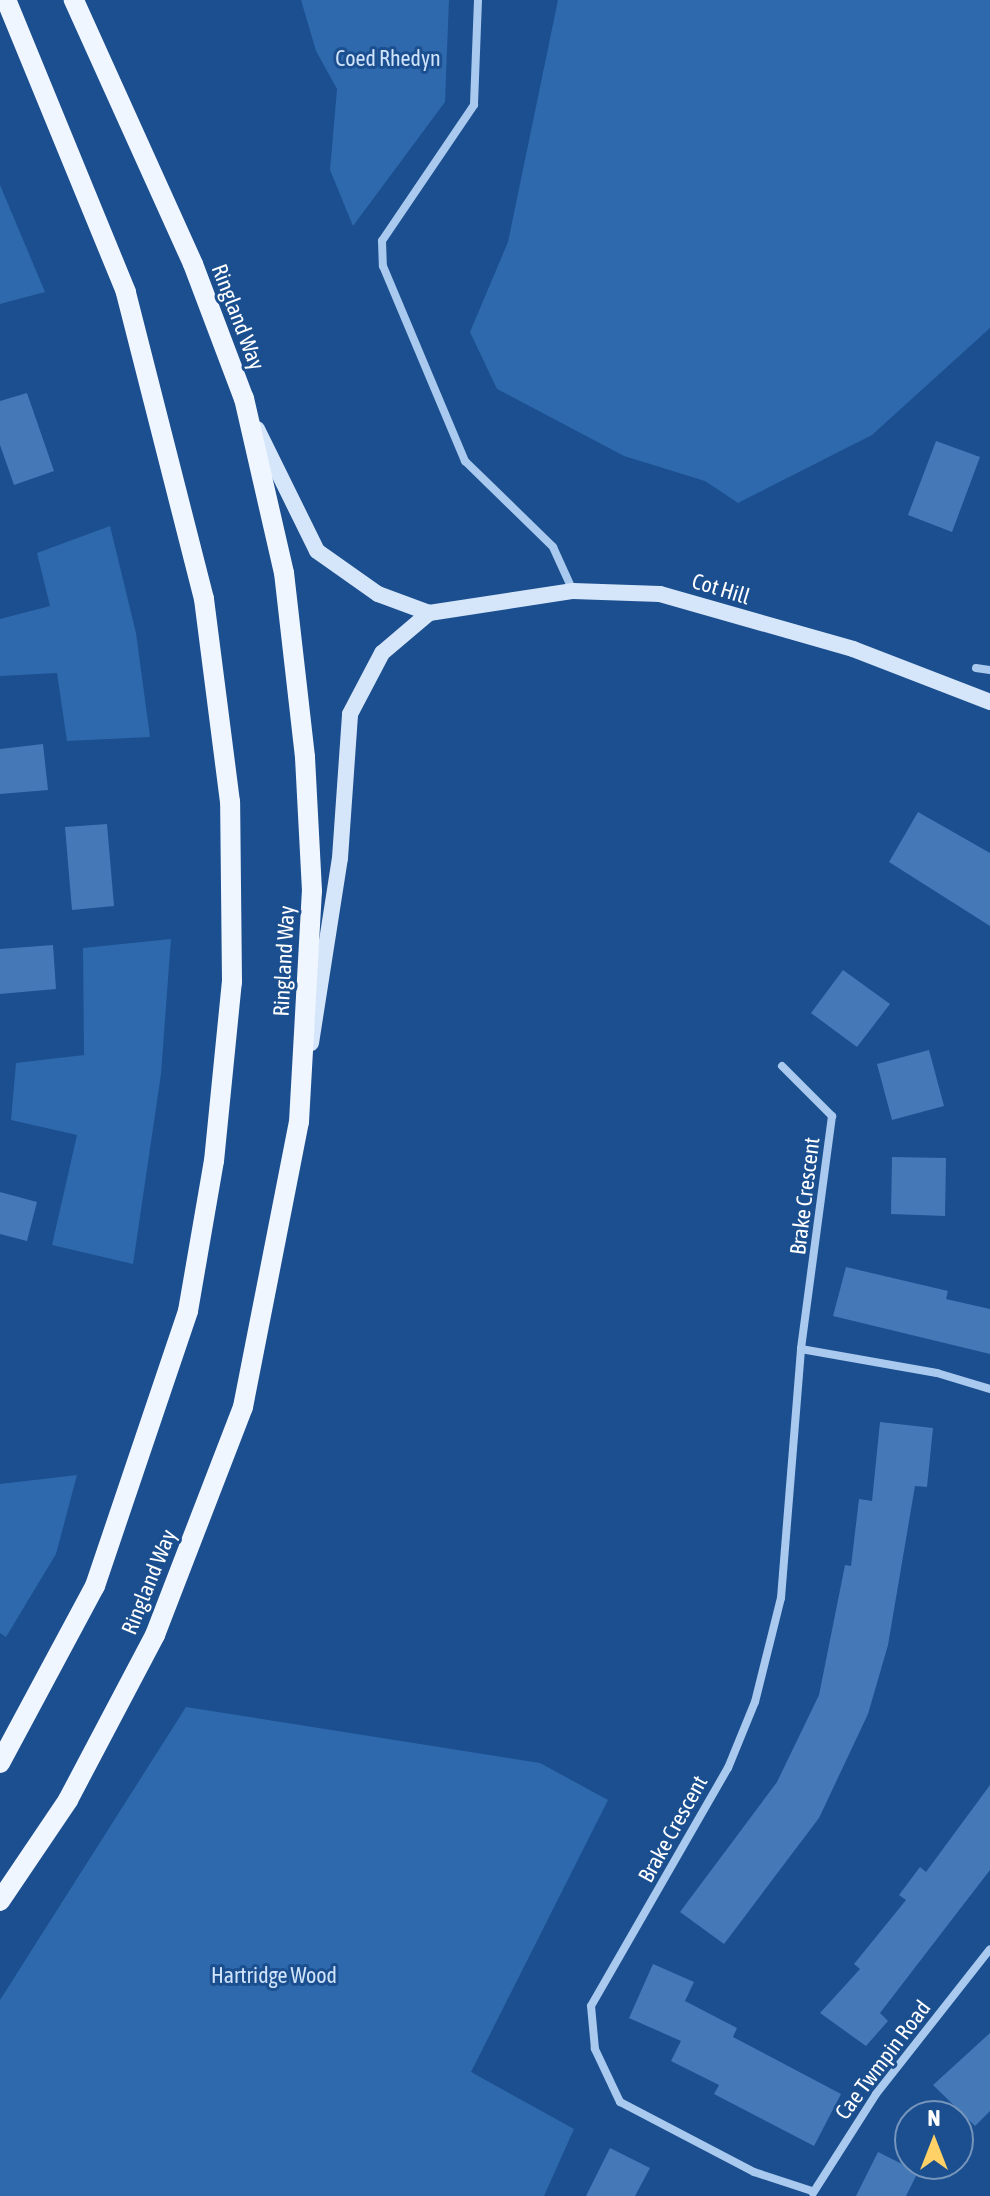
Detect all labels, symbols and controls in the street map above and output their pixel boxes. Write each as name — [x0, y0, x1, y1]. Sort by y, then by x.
park label: Coed Rhedyn — [335, 46, 441, 72]
street label: Ringland Way — [206, 260, 270, 374]
street label: Cot Hill — [689, 568, 753, 610]
street label: Ringland Way — [268, 905, 300, 1017]
street label: Brake Crescent — [785, 1136, 825, 1256]
street label: Ringland Way — [116, 1526, 182, 1638]
street label: Brake Crescent — [633, 1771, 713, 1887]
park label: Hartridge Wood — [211, 1963, 337, 1989]
street label: Cae Twmpin Road — [830, 1995, 936, 2125]
north arrow — [894, 2100, 974, 2180]
text: N — [928, 2105, 940, 2131]

